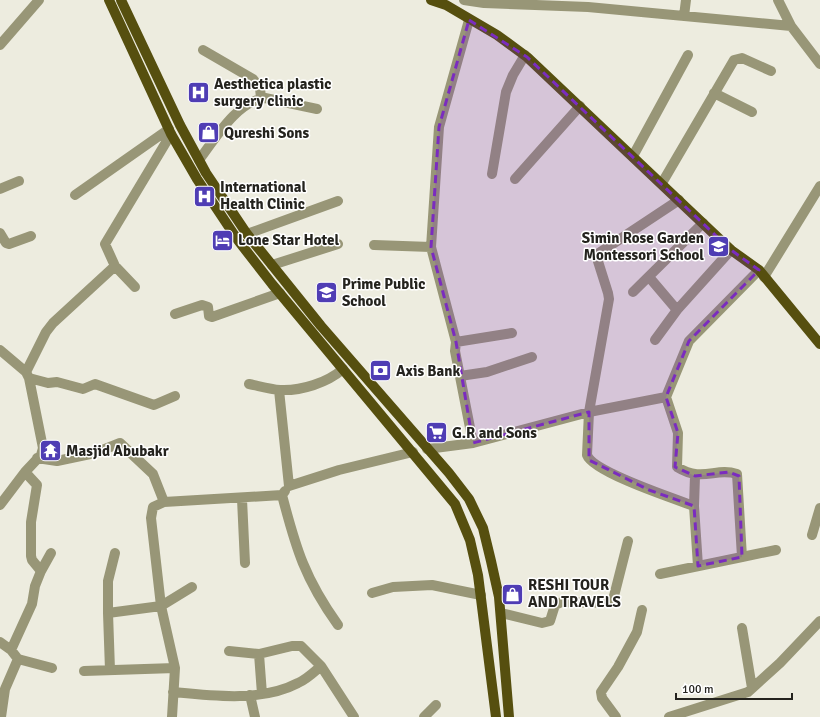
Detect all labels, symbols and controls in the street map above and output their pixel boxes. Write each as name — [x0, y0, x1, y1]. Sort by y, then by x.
place label: Aesthetica plastic surgery clinic — [214, 75, 331, 110]
hospital icon: Aesthetica plastic surgery clinic — [185, 80, 211, 106]
shop icon: Qureshi Sons — [195, 120, 221, 146]
place label: Qureshi Sons — [224, 124, 309, 142]
place label: International Health Clinic — [220, 178, 306, 213]
hospital icon: International Health Clinic — [192, 183, 218, 209]
hotel icon: Lone Star Hotel — [209, 227, 235, 253]
place label: Simin Rose Garden Montessori School — [582, 229, 704, 264]
place label: Lone Star Hotel — [238, 231, 339, 249]
school or university icon: Simin Rose Garden Montessori School — [706, 234, 732, 260]
place label: Prime Public School — [342, 275, 425, 310]
school or university icon: Prime Public School — [314, 280, 340, 306]
bank icon: Axis Bank — [368, 358, 394, 384]
place label: Axis Bank — [396, 362, 460, 380]
supermarket icon: G.R and Sons — [423, 420, 449, 446]
place label: G.R and Sons — [452, 424, 537, 442]
temple icon: Masjid Abubakr — [37, 438, 63, 464]
place label: Masjid Abubakr — [66, 442, 169, 460]
place label: RESHI TOUR AND TRAVELS — [528, 576, 621, 611]
shop icon: RESHI TOUR AND TRAVELS — [499, 581, 525, 607]
scale bar — [676, 675, 792, 701]
text: 100 m — [682, 682, 714, 697]

